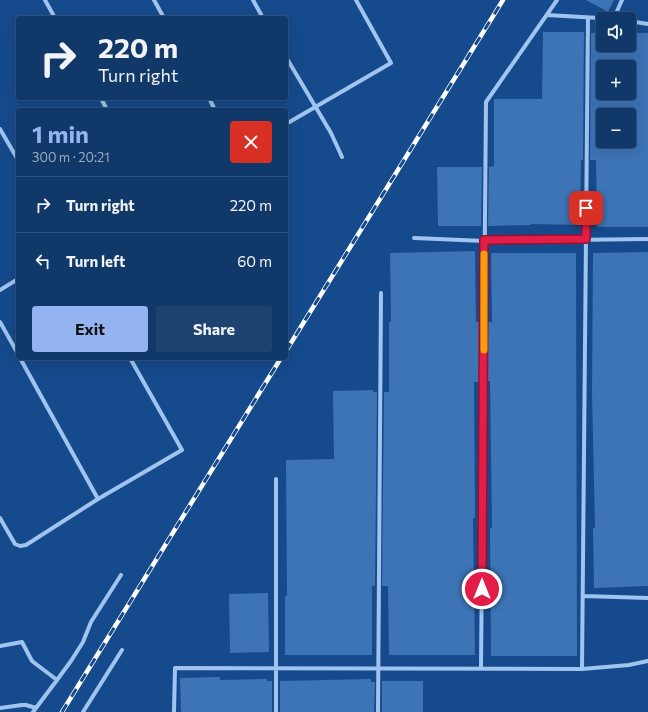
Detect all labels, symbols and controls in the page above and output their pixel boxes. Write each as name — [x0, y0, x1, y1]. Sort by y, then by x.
map controls — [596, 12, 636, 148]
button: sound — [596, 12, 636, 52]
text: 220 m — [98, 30, 178, 64]
icon: right — [32, 32, 84, 84]
button: + — [596, 60, 636, 100]
text: Turn right — [98, 64, 178, 86]
button: − — [596, 108, 636, 148]
text: 1 min — [32, 119, 89, 148]
button: close — [230, 121, 272, 163]
text: 300 m · 20:21 — [32, 149, 110, 165]
pin — [569, 191, 603, 225]
icon: right — [32, 194, 54, 216]
text: Turn right — [66, 196, 135, 214]
text: 220 m — [230, 196, 272, 214]
icon: arrive — [575, 197, 597, 219]
icon: left — [32, 250, 54, 272]
text: Turn left — [66, 252, 125, 270]
text: 60 m — [237, 252, 272, 270]
button: Exit — [32, 306, 148, 352]
button: Share — [156, 306, 272, 352]
position arrow — [461, 568, 503, 610]

